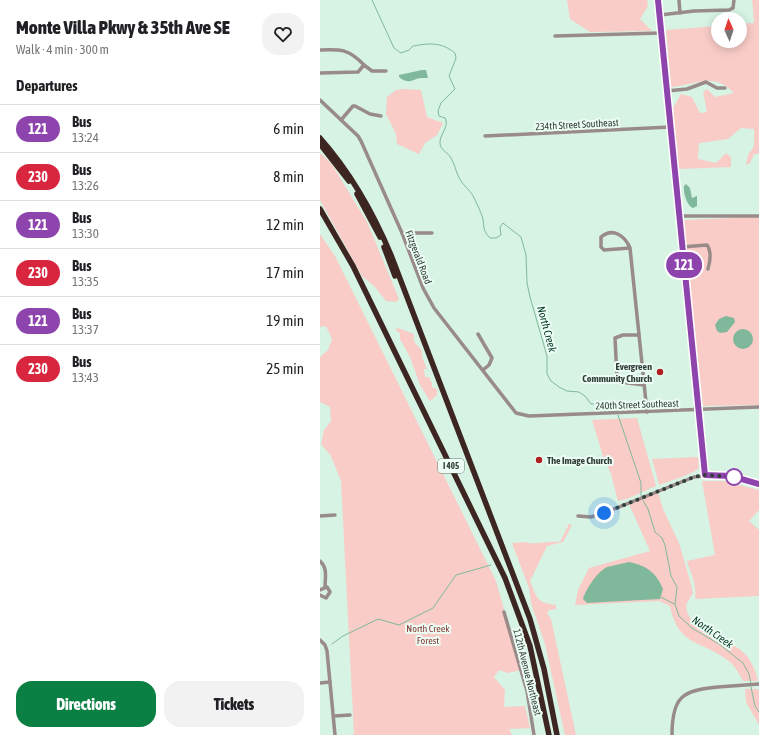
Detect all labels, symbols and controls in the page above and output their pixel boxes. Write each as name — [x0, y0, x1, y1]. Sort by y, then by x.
north arrow — [711, 12, 747, 48]
map controls — [711, 12, 747, 48]
button: heart — [262, 13, 304, 55]
text: Monte Villa Pkwy & 35th Ave SE — [16, 16, 230, 38]
text: Walk · 4 min · 300 m — [16, 42, 109, 57]
text: Departures — [16, 77, 78, 94]
text: Bus — [72, 113, 92, 130]
street label: 234th Street Southeast — [535, 117, 619, 132]
text: 6 min — [273, 120, 304, 137]
text: 121 — [28, 121, 48, 137]
text: 13:24 — [72, 130, 99, 145]
text: Bus — [72, 161, 92, 178]
text: 8 min — [273, 168, 304, 185]
text: 230 — [28, 169, 48, 185]
text: 13:26 — [72, 178, 99, 193]
text: Bus — [72, 209, 92, 226]
text: 12 min — [266, 216, 304, 233]
text: 121 — [28, 217, 48, 233]
text: 13:30 — [72, 226, 99, 241]
street label: Fitzgerald Road — [403, 229, 434, 286]
line badge: 121 — [661, 252, 707, 278]
text: Bus — [72, 257, 92, 274]
text: 121 — [674, 257, 694, 273]
text: 17 min — [266, 264, 304, 281]
text: 230 — [28, 265, 48, 281]
text: 13:35 — [72, 274, 99, 289]
text: Bus — [72, 305, 92, 322]
water label: North Creek — [535, 305, 559, 354]
text: 19 min — [266, 312, 304, 329]
text: 121 — [28, 313, 48, 329]
text: 13:37 — [72, 322, 99, 337]
text: Bus — [72, 353, 92, 370]
text: 25 min — [266, 360, 304, 377]
text: 230 — [28, 361, 48, 377]
place label: Evergreen Community Church — [582, 361, 652, 384]
marker: Evergreen Community Church — [655, 367, 665, 377]
text: 13:43 — [72, 370, 99, 385]
street label: 240th Street Southeast — [595, 398, 679, 411]
marker: The Image Church — [534, 455, 544, 465]
place label: The Image Church — [547, 455, 612, 466]
road number: I 405 — [438, 459, 464, 473]
unlabelled marker — [725, 468, 743, 486]
your location — [594, 503, 614, 523]
water label: North Creek — [690, 614, 736, 651]
park label: North Creek Forest — [406, 623, 450, 646]
street label: 112th Avenue Northeast — [511, 628, 544, 717]
button: Directions — [16, 681, 156, 727]
button: Tickets — [164, 681, 304, 727]

